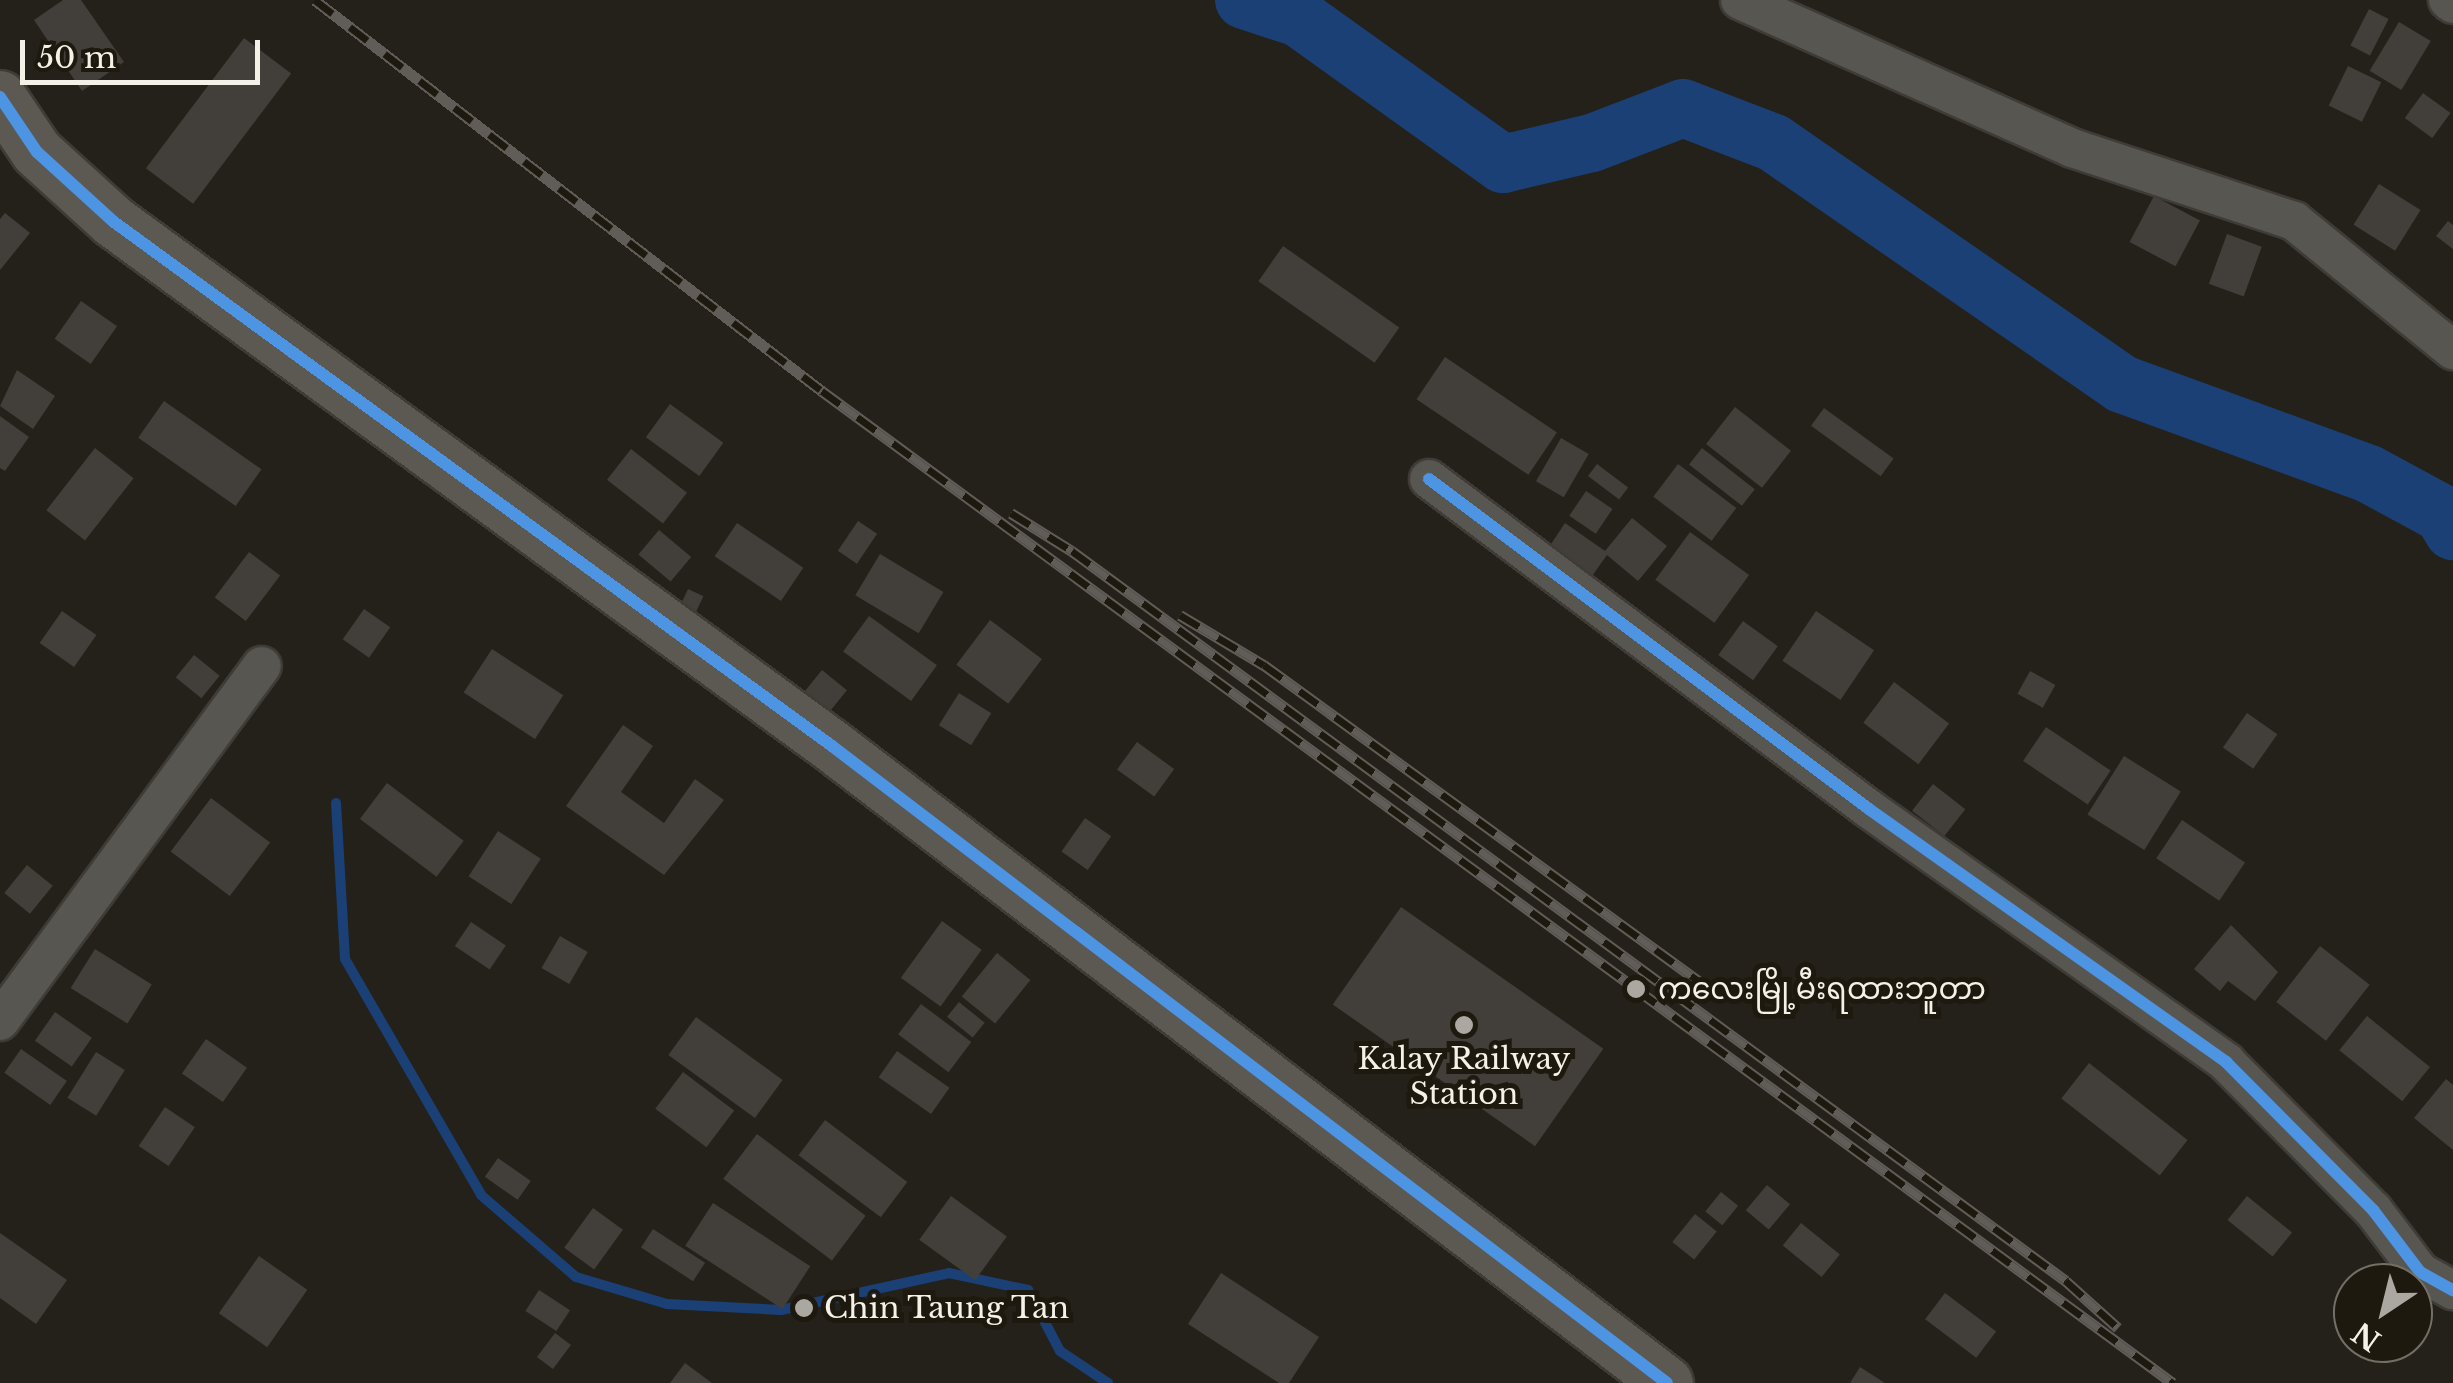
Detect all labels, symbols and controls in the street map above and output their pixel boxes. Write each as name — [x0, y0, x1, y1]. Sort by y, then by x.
scale bar — [25, 20, 265, 82]
text: 50 m — [37, 39, 116, 76]
place label: ကလေးမြို့မီးရထားဘူတာ — [1658, 971, 1986, 1007]
marker: ကလေးမြို့မီးရထားဘူတာ — [1623, 976, 1649, 1002]
marker: Kalay Railway Station — [1453, 1014, 1475, 1036]
place label: Kalay Railway Station — [1357, 1041, 1571, 1112]
north arrow — [2333, 1263, 2433, 1363]
place label: Chin Taung Tan — [824, 1290, 1071, 1326]
marker: Chin Taung Tan — [793, 1297, 815, 1319]
text: N — [2346, 1314, 2387, 1358]

